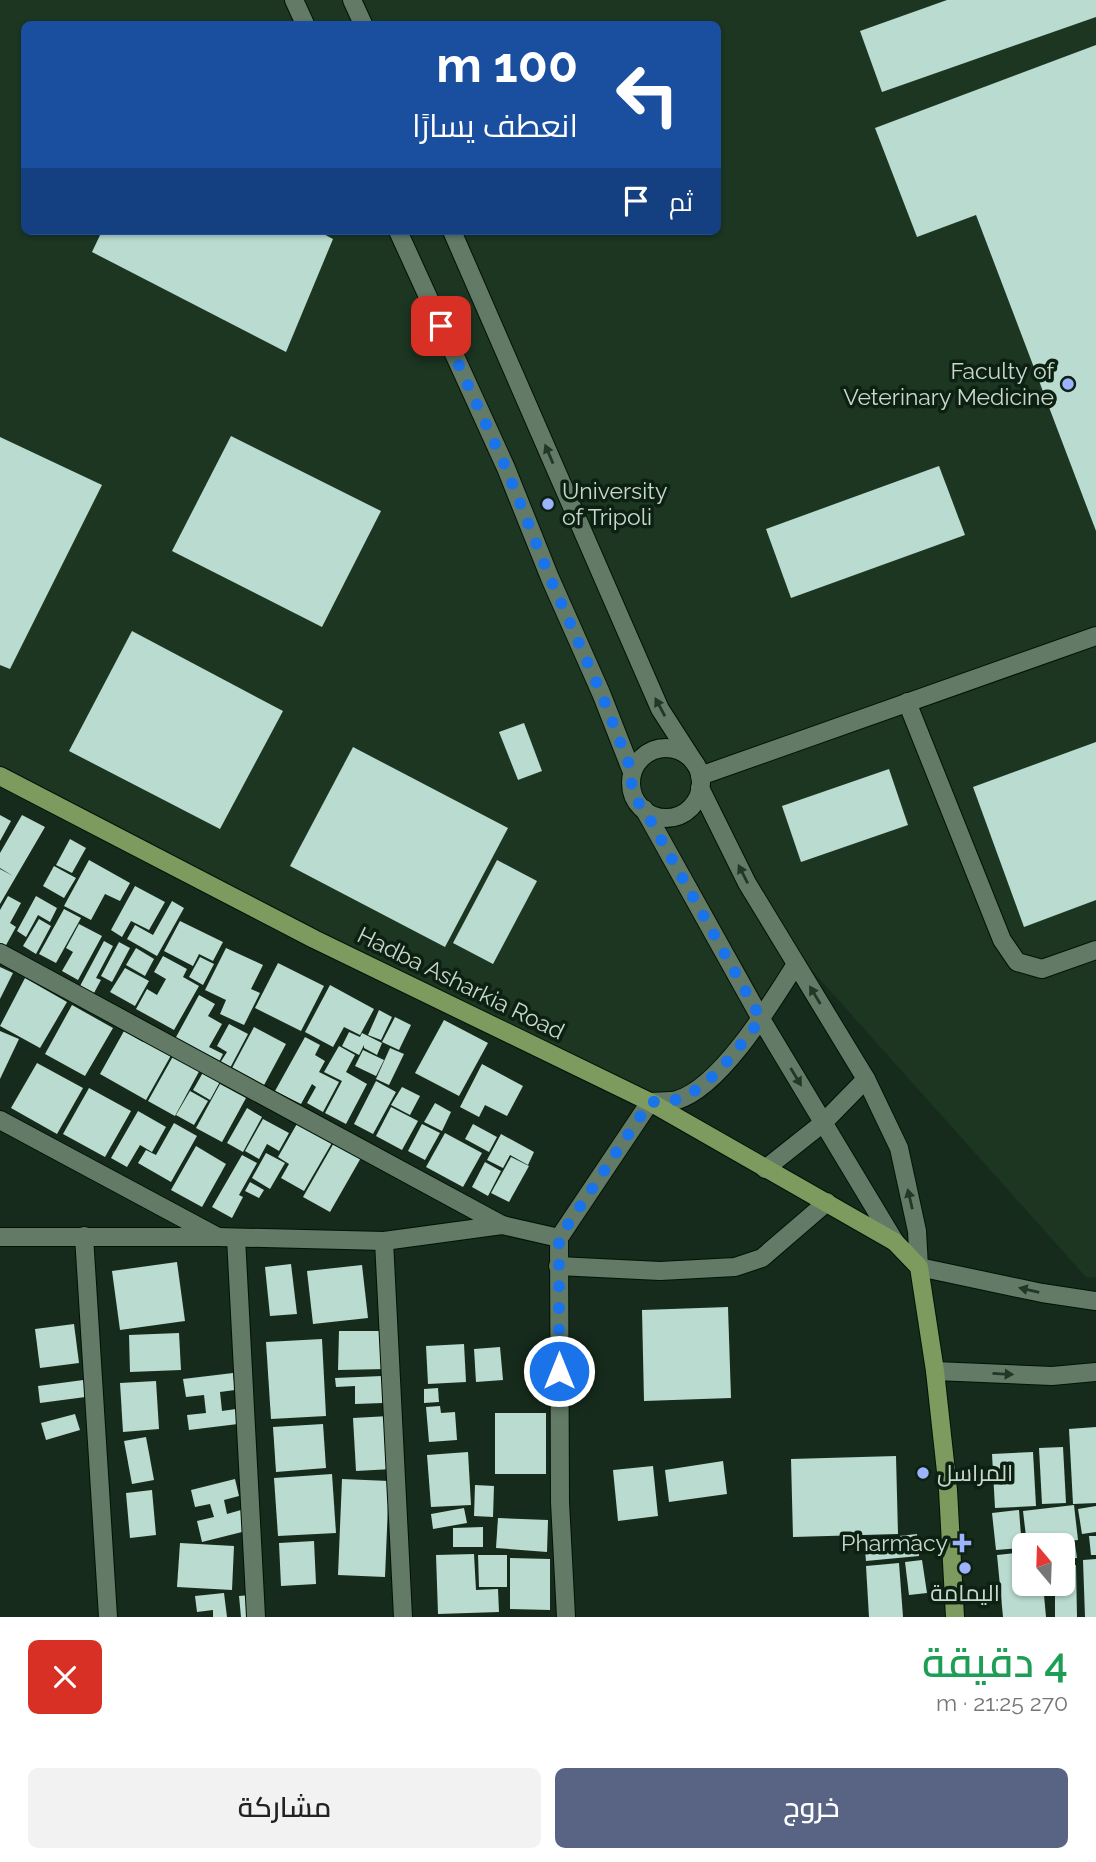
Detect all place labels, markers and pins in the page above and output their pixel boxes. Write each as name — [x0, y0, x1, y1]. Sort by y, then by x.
pin — [411, 296, 471, 356]
place label: Faculty of Veterinary Medicine — [843, 357, 1055, 410]
marker: Faculty of Veterinary Medicine — [1060, 376, 1076, 392]
place label: University of Tripoli — [562, 477, 667, 530]
marker: University of Tripoli — [540, 496, 556, 512]
place label: المراسل — [937, 1459, 1013, 1487]
marker: المراسل — [915, 1465, 931, 1481]
place label: Pharmacy — [841, 1529, 948, 1556]
marker: Pharmacy — [954, 1535, 970, 1551]
marker: اليمامة — [957, 1560, 973, 1576]
place label: اليمامة — [930, 1579, 1000, 1606]

